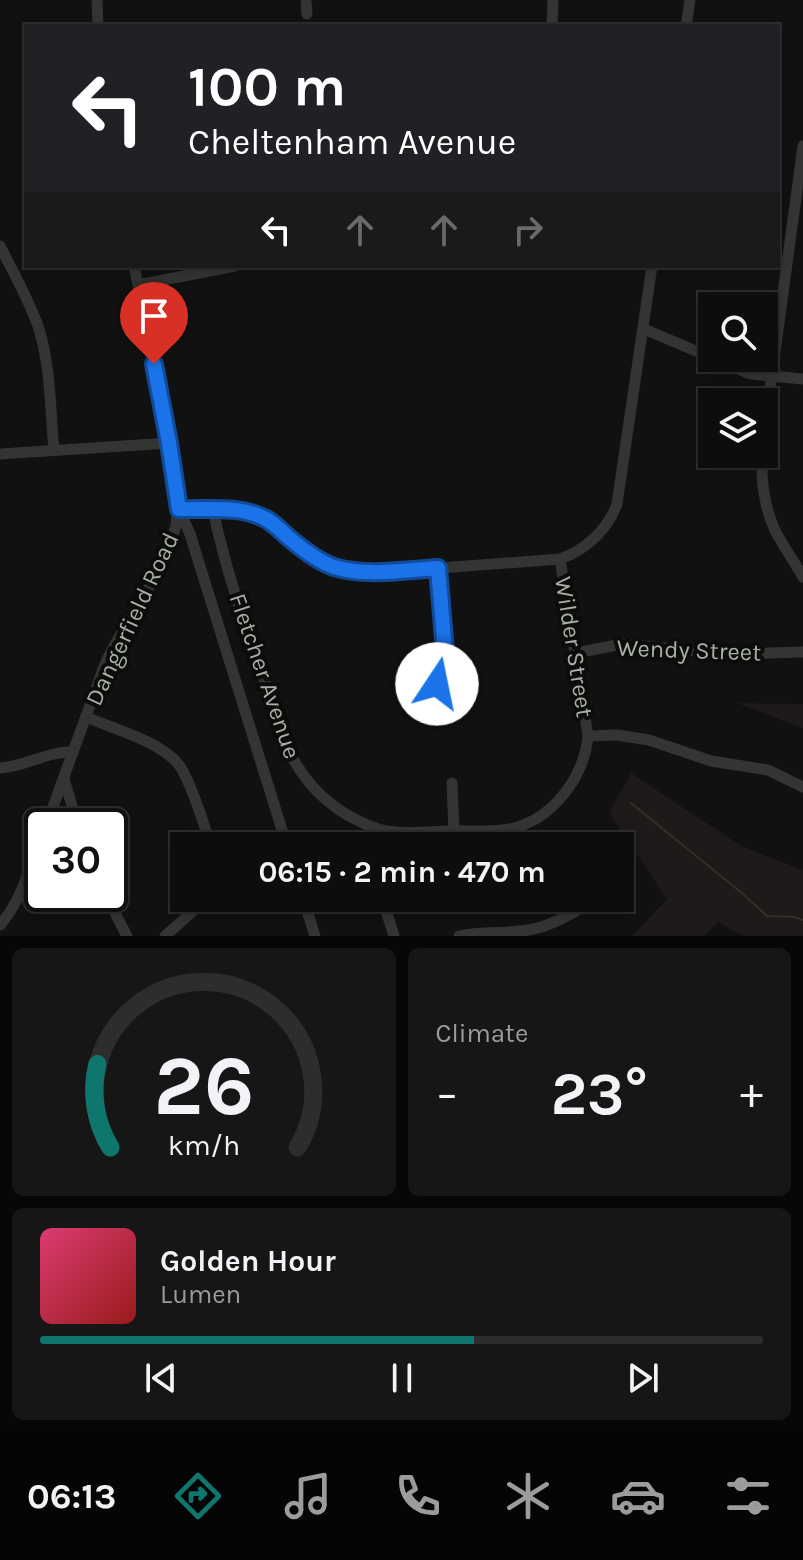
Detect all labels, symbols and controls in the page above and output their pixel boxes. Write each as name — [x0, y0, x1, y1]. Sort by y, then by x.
text: 100 m — [188, 54, 346, 119]
icon: left — [56, 56, 160, 160]
text: Cheltenham Avenue — [188, 121, 516, 163]
icon: left — [254, 208, 298, 252]
icon: ahead — [338, 208, 382, 252]
icon: ahead — [422, 208, 466, 252]
icon: right — [506, 208, 550, 252]
pin — [120, 282, 188, 364]
map controls — [698, 292, 778, 468]
button: search — [698, 292, 778, 372]
icon: arrive — [132, 294, 176, 338]
button: layers — [698, 388, 778, 468]
street label: Dangerfield Road — [80, 528, 184, 710]
street label: Wilder Street — [549, 575, 599, 719]
street label: Fletcher Avenue — [224, 590, 306, 762]
street label: Wendy Street — [616, 633, 762, 667]
position arrow — [395, 642, 479, 726]
speed limit sign: 30 — [24, 808, 128, 912]
text: 06:15 · 2 min · 470 m — [258, 854, 546, 890]
text: Climate — [436, 1018, 528, 1049]
text: 26 — [153, 1038, 254, 1135]
text: 23° — [551, 1059, 648, 1129]
text: − — [436, 1068, 459, 1119]
text: + — [740, 1068, 763, 1119]
text: km/h — [168, 1129, 240, 1162]
text: Golden Hour — [160, 1243, 336, 1279]
text: Lumen — [160, 1279, 241, 1310]
icon: previous — [139, 1356, 183, 1400]
icon: pause — [380, 1356, 424, 1400]
icon: next — [621, 1356, 665, 1400]
icon: directions — [170, 1468, 226, 1524]
icon: music — [280, 1468, 336, 1524]
icon: phone — [390, 1468, 446, 1524]
icon: climate — [500, 1468, 556, 1524]
icon: car — [610, 1468, 666, 1524]
icon: filters — [720, 1468, 776, 1524]
text: 06:13 — [27, 1475, 117, 1517]

